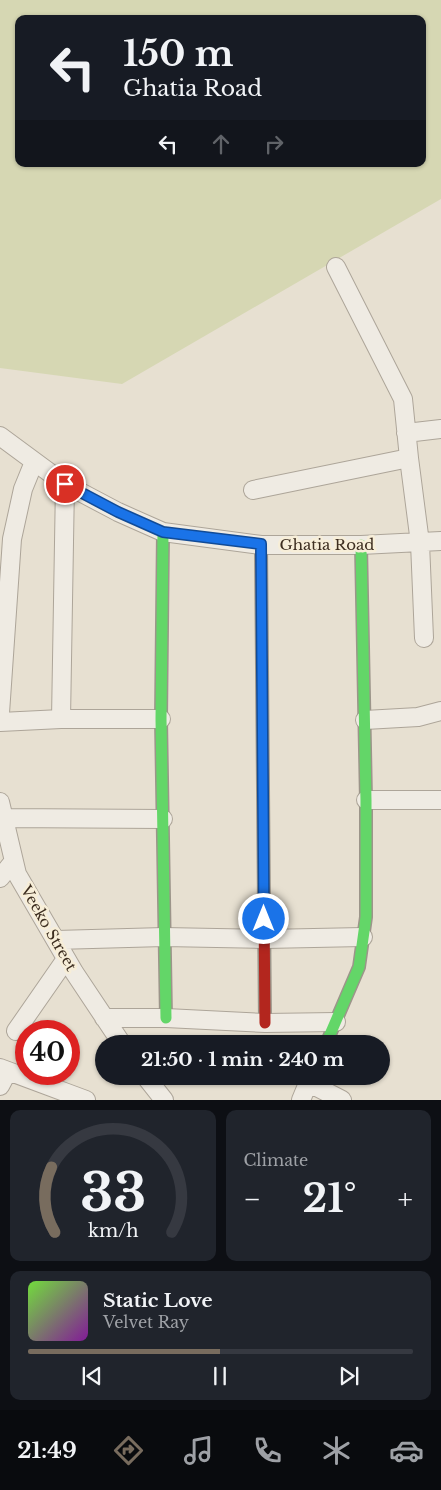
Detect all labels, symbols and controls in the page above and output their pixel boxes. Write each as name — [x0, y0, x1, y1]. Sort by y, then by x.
text: 150 m — [123, 32, 234, 75]
icon: left — [40, 35, 105, 100]
text: Ghatia Road — [123, 75, 262, 102]
icon: left — [154, 130, 182, 158]
icon: ahead — [207, 130, 235, 158]
icon: right — [260, 130, 288, 158]
pin — [44, 463, 86, 505]
icon: arrive — [51, 470, 79, 498]
street label: Ghatia Road — [280, 535, 374, 554]
street label: Veeko Street — [16, 881, 81, 974]
position arrow — [237, 892, 289, 944]
speed limit sign: 40 — [15, 1020, 80, 1085]
text: 21:50 · 1 min · 240 m — [141, 1048, 344, 1071]
text: Climate — [244, 1150, 308, 1170]
text: 33 — [80, 1161, 146, 1225]
text: 21° — [302, 1175, 356, 1222]
text: − — [244, 1182, 261, 1217]
text: + — [398, 1182, 413, 1217]
text: km/h — [87, 1220, 138, 1242]
text: Static Love — [103, 1289, 213, 1312]
text: Velvet Ray — [103, 1312, 189, 1332]
icon: previous — [78, 1362, 106, 1390]
icon: pause — [206, 1362, 234, 1390]
icon: next — [335, 1362, 363, 1390]
icon: directions — [111, 1433, 146, 1468]
icon: music — [181, 1433, 216, 1468]
icon: phone — [250, 1433, 285, 1468]
icon: climate — [319, 1433, 354, 1468]
icon: car — [389, 1433, 424, 1468]
text: 21:49 — [17, 1437, 77, 1464]

